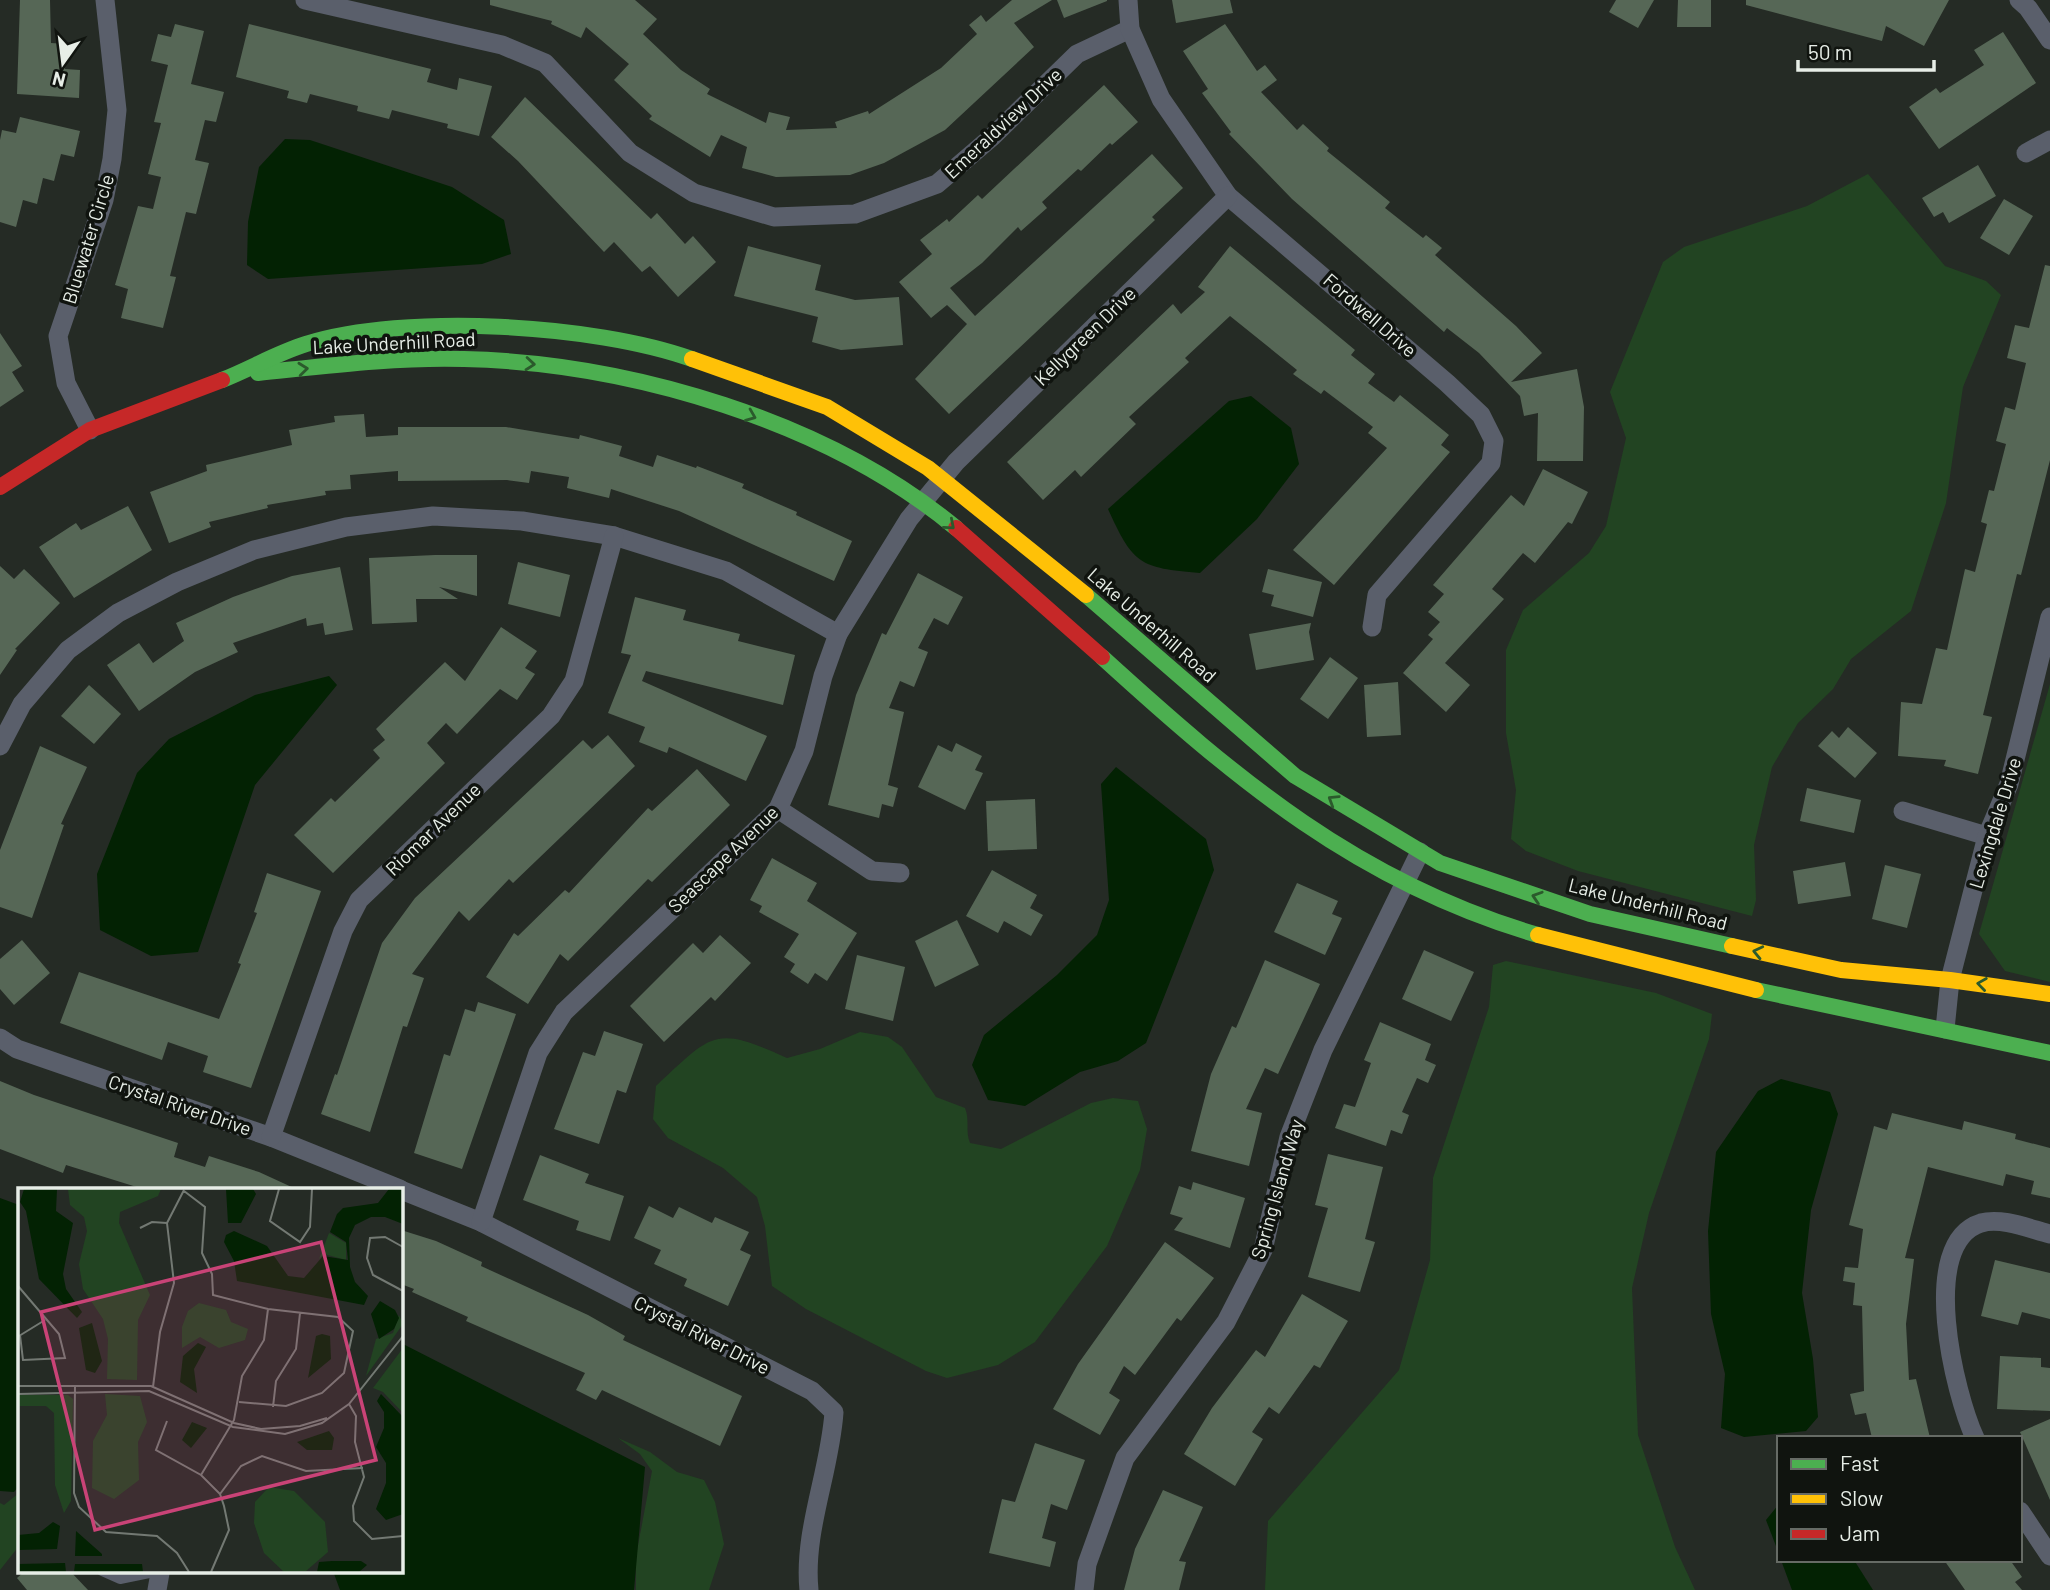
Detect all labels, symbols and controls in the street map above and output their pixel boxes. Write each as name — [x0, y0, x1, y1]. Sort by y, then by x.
north arrow — [28, 28, 98, 98]
scale bar — [1798, 28, 1934, 72]
text: 50 m — [1808, 39, 1852, 64]
street label: Emeraldview Drive — [939, 62, 1066, 183]
text: N — [50, 67, 68, 93]
street label: Bluewater Circle — [57, 171, 118, 307]
street label: Fordwell Drive — [1319, 268, 1422, 361]
street label: Kellygreen Drive — [1029, 281, 1140, 390]
street label: Lake Underhill Road — [312, 327, 476, 358]
one-way arrow — [525, 356, 536, 371]
one-way arrow — [298, 361, 309, 376]
one-way arrow — [744, 408, 756, 422]
one-way arrow — [942, 517, 955, 529]
street label: Lake Underhill Road — [1083, 562, 1221, 687]
street label: Lexingdale Drive — [1964, 755, 2025, 891]
street label: Riomar Avenue — [380, 778, 485, 880]
one-way arrow — [1327, 795, 1340, 808]
street label: Seascape Avenue — [663, 800, 783, 917]
street label: Lake Underhill Road — [1566, 873, 1730, 934]
one-way arrow — [1531, 891, 1544, 905]
one-way arrow — [1752, 945, 1764, 960]
one-way arrow — [1977, 977, 1988, 992]
street label: Crystal River Drive — [106, 1069, 255, 1140]
street label: Spring Island Way — [1246, 1116, 1307, 1261]
inset map — [18, 1188, 402, 1572]
street label: Crystal River Drive — [630, 1290, 774, 1379]
legend — [1777, 1436, 2022, 1562]
text: Fast — [1840, 1450, 1880, 1475]
text: Slow — [1840, 1485, 1883, 1510]
text: Jam — [1840, 1520, 1880, 1545]

